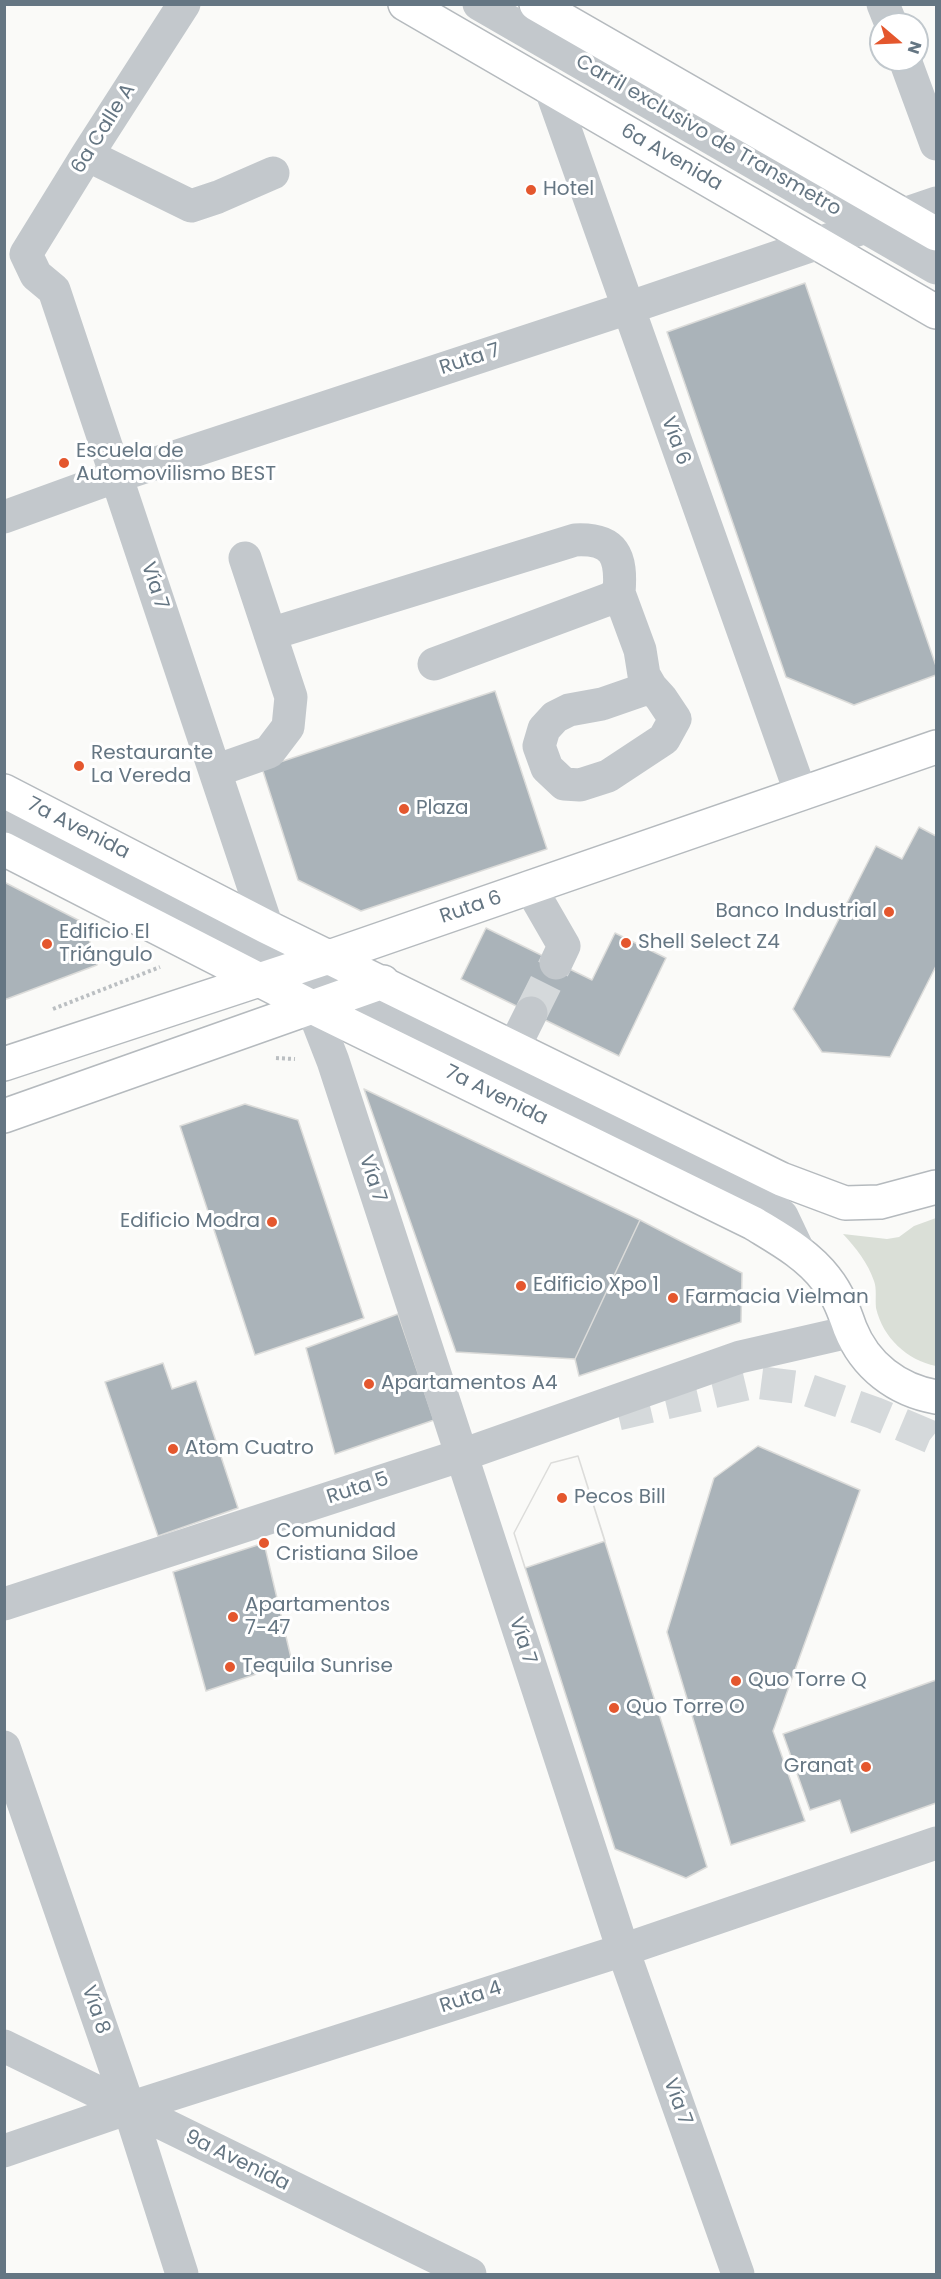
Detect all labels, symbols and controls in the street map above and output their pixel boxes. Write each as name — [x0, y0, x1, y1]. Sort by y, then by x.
north arrow — [869, 12, 929, 72]
text: N — [902, 38, 927, 57]
street label: Carril exclusivo de Transmetro — [571, 50, 845, 222]
street label: 6a Calle A — [67, 80, 141, 178]
street label: 6a Avenida — [616, 119, 726, 197]
place label: Hotel — [543, 178, 594, 202]
marker: Hotel — [524, 183, 538, 197]
street label: Ruta 7 — [437, 339, 503, 381]
street label: Vía 6 — [655, 413, 695, 469]
place label: Escuela de Automovilismo BEST — [76, 440, 276, 487]
marker: Escuela de Automovilismo BEST — [57, 456, 71, 470]
street label: Vía 7 — [135, 559, 173, 613]
place label: Restaurante La Vereda — [91, 742, 213, 789]
marker: Restaurante La Vereda — [72, 759, 86, 773]
street label: 7a Avenida — [23, 793, 133, 865]
place label: Plaza — [416, 797, 469, 821]
marker: Plaza — [397, 802, 411, 816]
street label: Ruta 6 — [437, 886, 505, 930]
place label: Banco Industrial — [716, 900, 877, 924]
marker: Banco Industrial — [882, 905, 896, 919]
place label: Edificio El Triángulo — [59, 921, 153, 968]
place label: Shell Select Z4 — [638, 931, 780, 955]
marker: Shell Select Z4 — [619, 936, 633, 950]
marker: Edificio El Triángulo — [40, 937, 54, 951]
street label: 7a Avenida — [441, 1061, 551, 1131]
street label: Vía 7 — [353, 1152, 391, 1206]
place label: Edificio Modra — [120, 1210, 260, 1234]
marker: Edificio Modra — [265, 1215, 279, 1229]
place label: Edificio Xpo 1 — [533, 1274, 659, 1298]
marker: Edificio Xpo 1 — [514, 1279, 528, 1293]
place label: Farmacia Vielman — [685, 1286, 869, 1310]
marker: Farmacia Vielman — [666, 1291, 680, 1305]
place label: Apartamentos A4 — [381, 1372, 557, 1396]
marker: Apartamentos A4 — [362, 1377, 376, 1391]
place label: Atom Cuatro — [185, 1437, 314, 1461]
marker: Atom Cuatro — [166, 1442, 180, 1456]
street label: Ruta 5 — [324, 1468, 392, 1510]
place label: Pecos Bill — [574, 1486, 666, 1510]
marker: Pecos Bill — [555, 1491, 569, 1505]
place label: Comunidad Cristiana Siloe — [276, 1520, 418, 1567]
marker: Comunidad Cristiana Siloe — [257, 1536, 271, 1550]
place label: Apartamentos 7-47 — [245, 1594, 390, 1641]
marker: Apartamentos 7-47 — [226, 1610, 240, 1624]
street label: Vía 7 — [503, 1614, 541, 1668]
place label: Tequila Sunrise — [242, 1655, 393, 1679]
marker: Tequila Sunrise — [223, 1660, 237, 1674]
place label: Quo Torre Q — [748, 1669, 867, 1693]
marker: Quo Torre Q — [729, 1674, 743, 1688]
place label: Quo Torre O — [626, 1696, 745, 1720]
marker: Quo Torre O — [607, 1701, 621, 1715]
place label: Granat — [784, 1755, 854, 1779]
marker: Granat — [859, 1760, 873, 1774]
street label: Ruta 4 — [437, 1977, 505, 2019]
street label: Vía 8 — [76, 1982, 114, 2038]
street label: Vía 7 — [657, 2075, 697, 2129]
street label: 9a Avenida — [181, 2125, 293, 2197]

